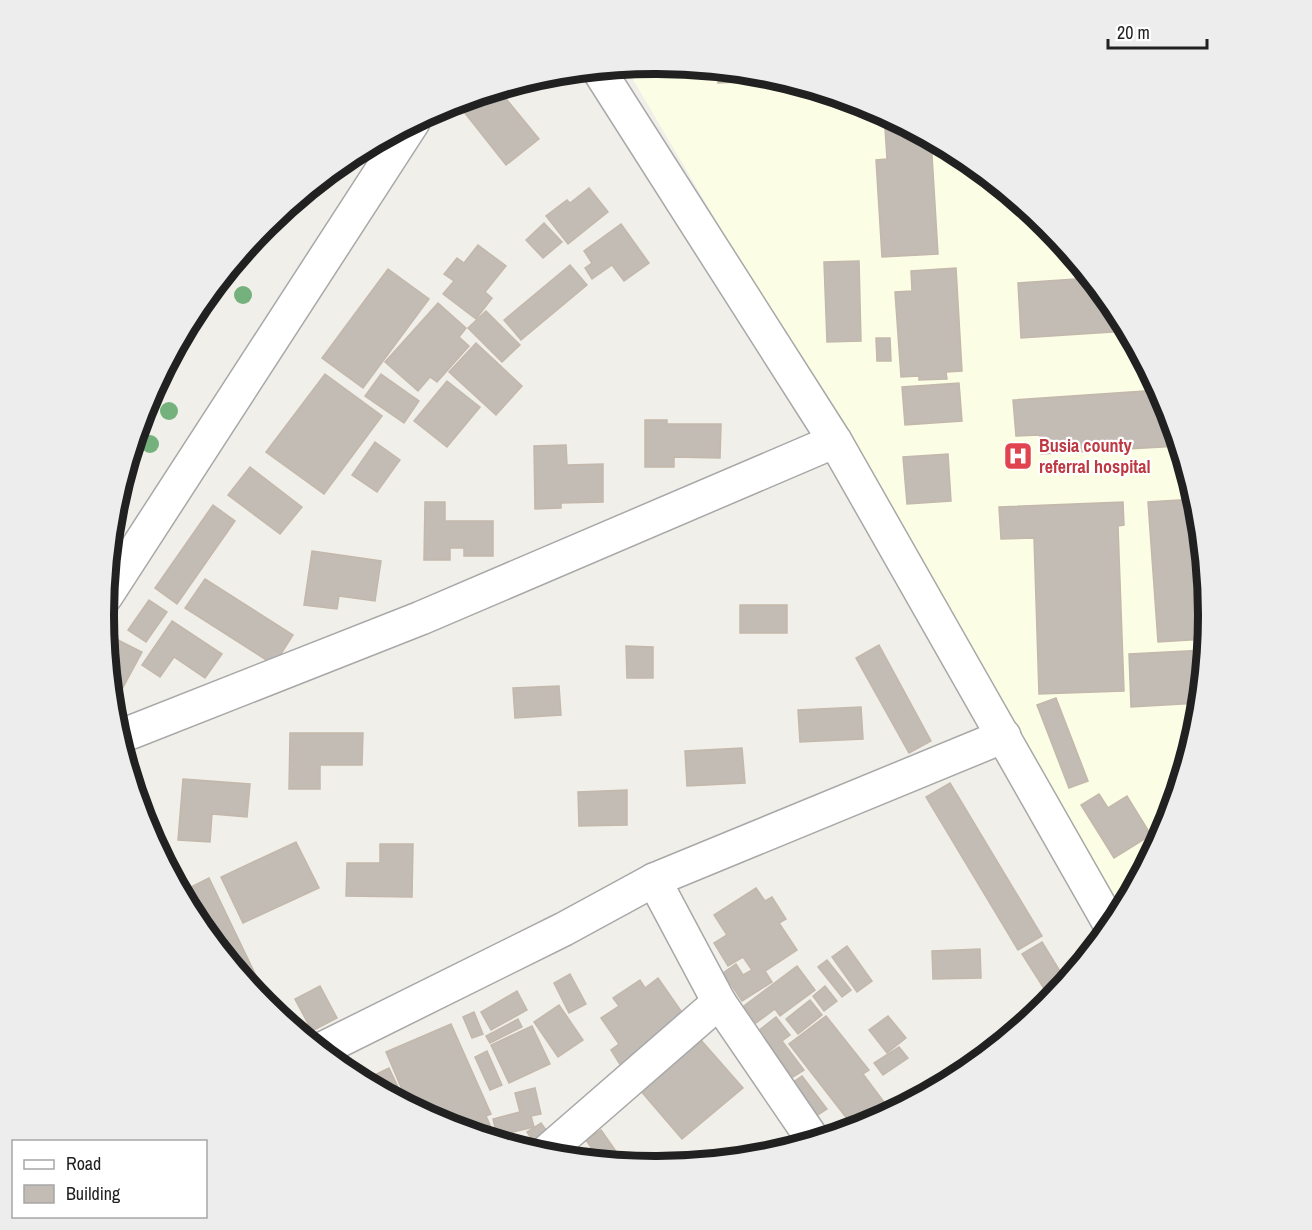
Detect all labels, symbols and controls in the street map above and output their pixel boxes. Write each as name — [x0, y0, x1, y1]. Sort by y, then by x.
scale bar — [1108, 12, 1207, 50]
text: 20 m — [1117, 20, 1150, 45]
place label: Busia county referral hospital — [1039, 433, 1151, 479]
hospital icon: Busia county referral hospital — [1002, 440, 1034, 472]
legend — [12, 1140, 207, 1218]
text: Road — [66, 1151, 101, 1176]
text: Building — [66, 1181, 121, 1206]

